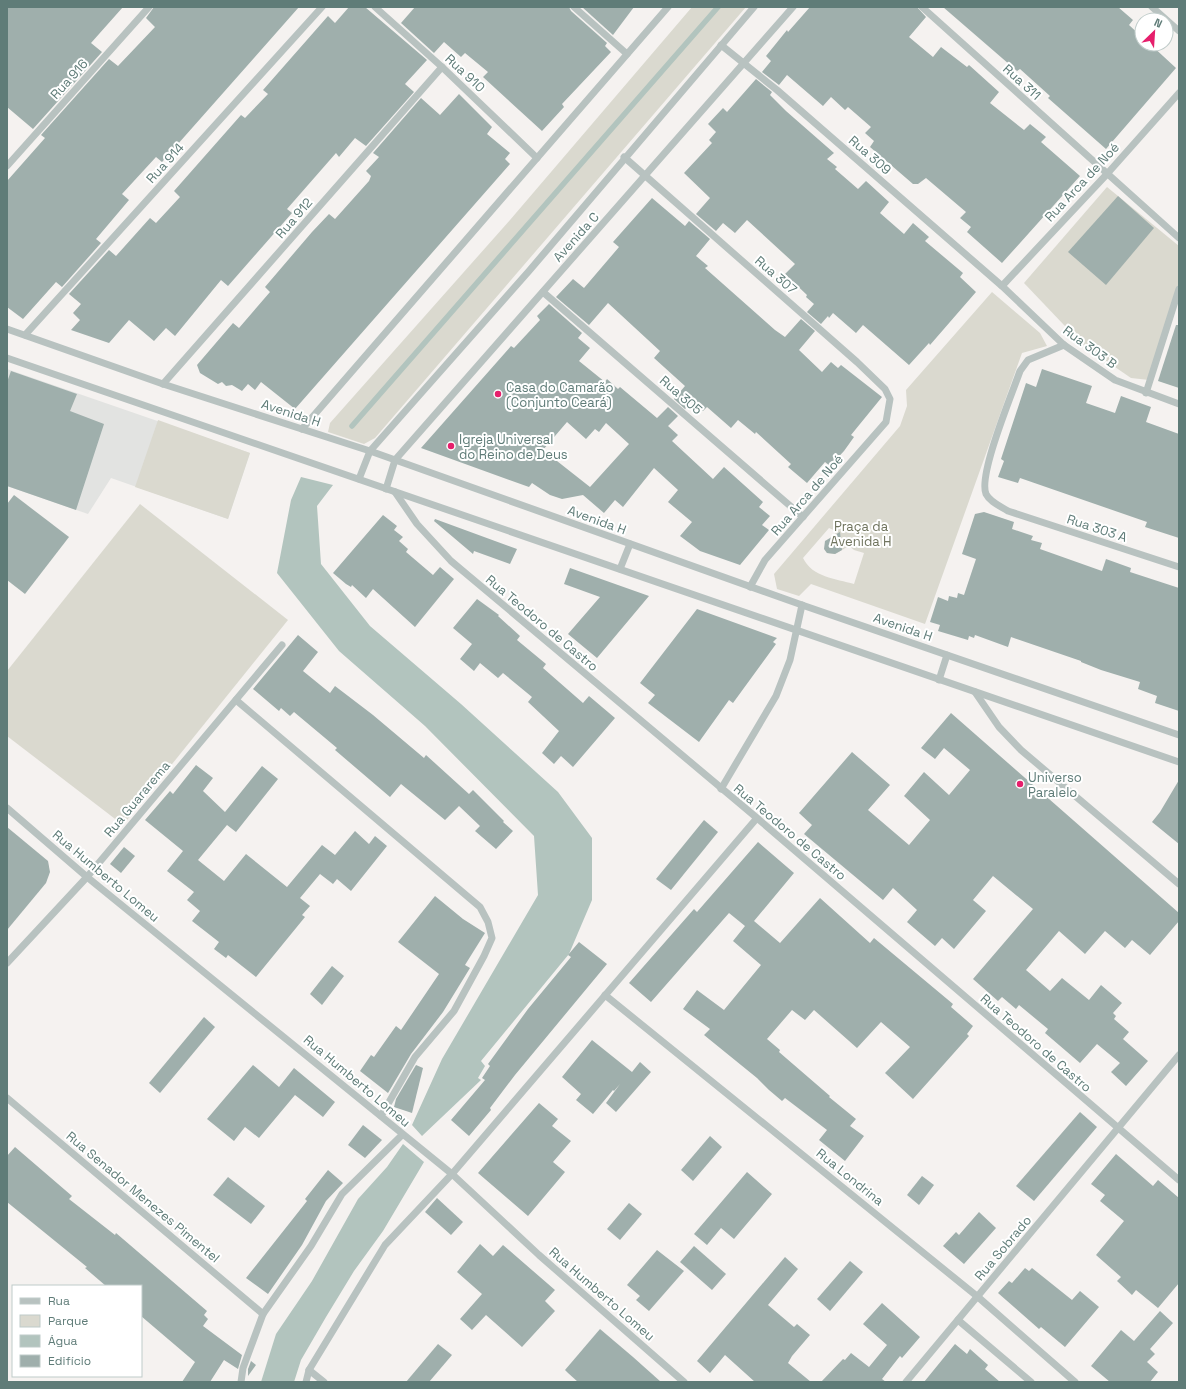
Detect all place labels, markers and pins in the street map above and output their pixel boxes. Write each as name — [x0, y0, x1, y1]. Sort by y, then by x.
place label: Casa do Camarão (Conjunto Ceará) — [506, 379, 614, 411]
marker: Casa do Camarão (Conjunto Ceará) — [493, 389, 503, 399]
place label: Igreja Universal do Reino de Deus — [459, 431, 568, 463]
marker: Igreja Universal do Reino de Deus — [446, 441, 456, 451]
place label: Universo Paralelo — [1028, 769, 1082, 801]
marker: Universo Paralelo — [1015, 779, 1025, 789]

